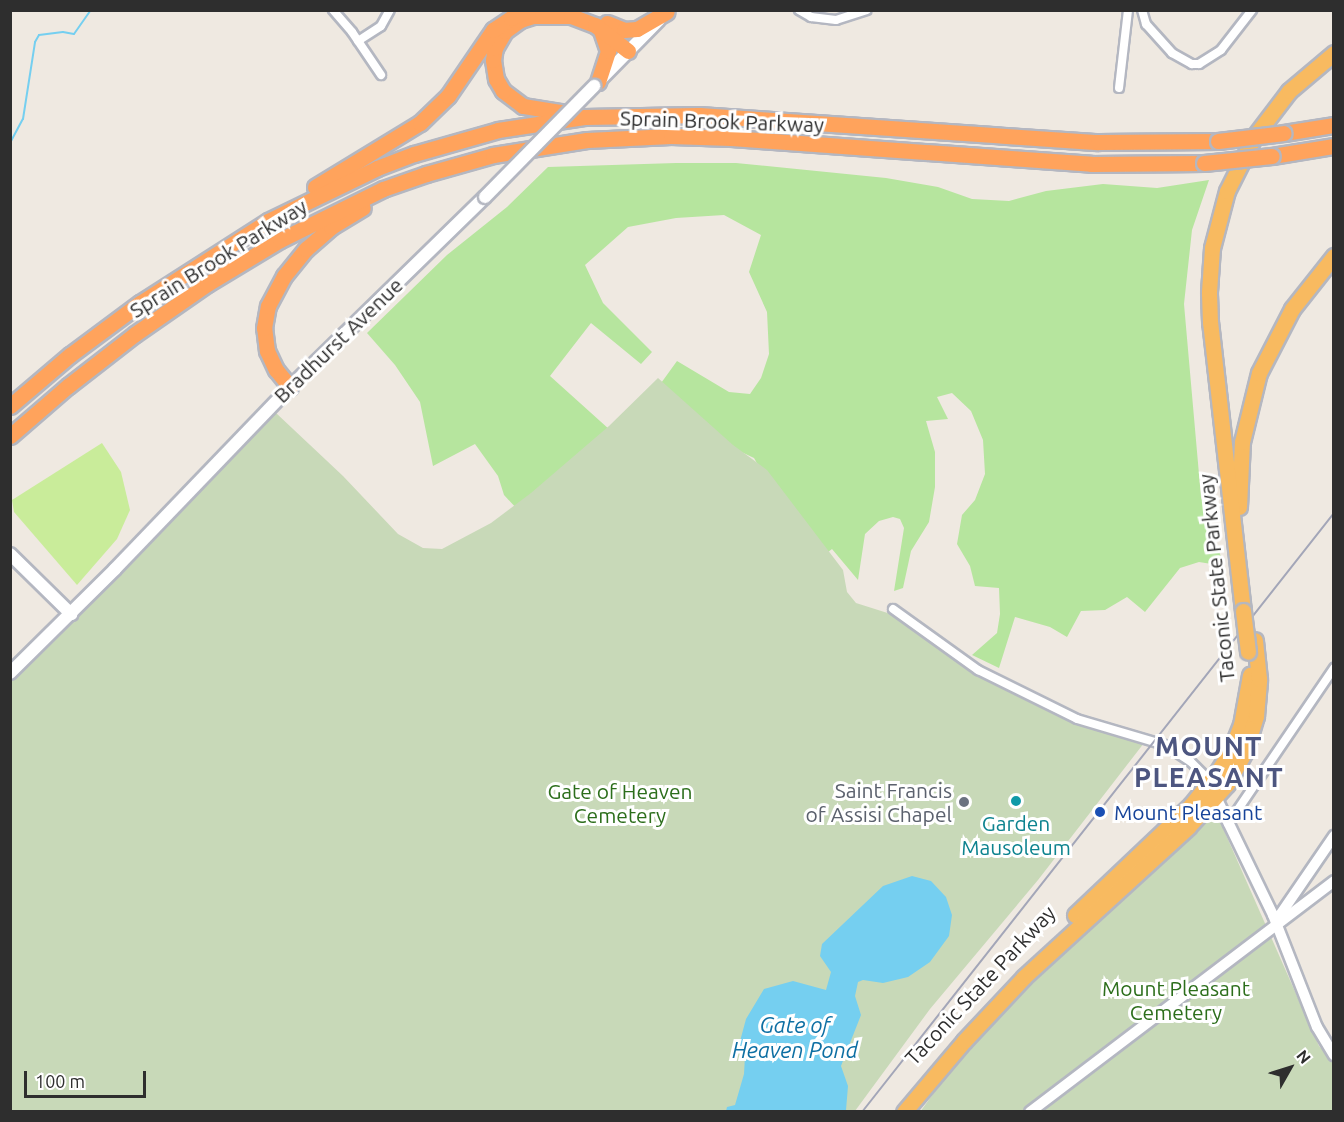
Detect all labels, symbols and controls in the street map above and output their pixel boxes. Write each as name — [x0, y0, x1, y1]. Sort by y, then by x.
street label: Sprain Brook Parkway — [620, 105, 824, 137]
street label: Sprain Brook Parkway — [125, 193, 311, 323]
street label: Bradhurst Avenue — [268, 272, 408, 408]
street label: Taconic State Parkway — [1193, 473, 1239, 683]
district label: MOUNT PLEASANT — [1134, 730, 1284, 793]
place label: Saint Francis of Assisi Chapel — [806, 777, 952, 827]
park label: Gate of Heaven Cemetery — [547, 778, 693, 828]
marker: Garden Mausoleum — [1009, 794, 1023, 808]
marker: Saint Francis of Assisi Chapel — [957, 795, 971, 809]
place label: Mount Pleasant — [1114, 799, 1262, 825]
marker: Mount Pleasant — [1091, 803, 1109, 821]
place label: Garden Mausoleum — [961, 810, 1071, 860]
street label: Taconic State Parkway — [900, 900, 1060, 1070]
park label: Mount Pleasant Cemetery — [1102, 975, 1250, 1025]
water label: Gate of Heaven Pond — [732, 1011, 858, 1062]
north arrow — [1260, 1038, 1320, 1098]
text: N — [1293, 1046, 1315, 1067]
scale bar — [27, 1059, 148, 1097]
text: 100 m — [35, 1071, 85, 1091]

